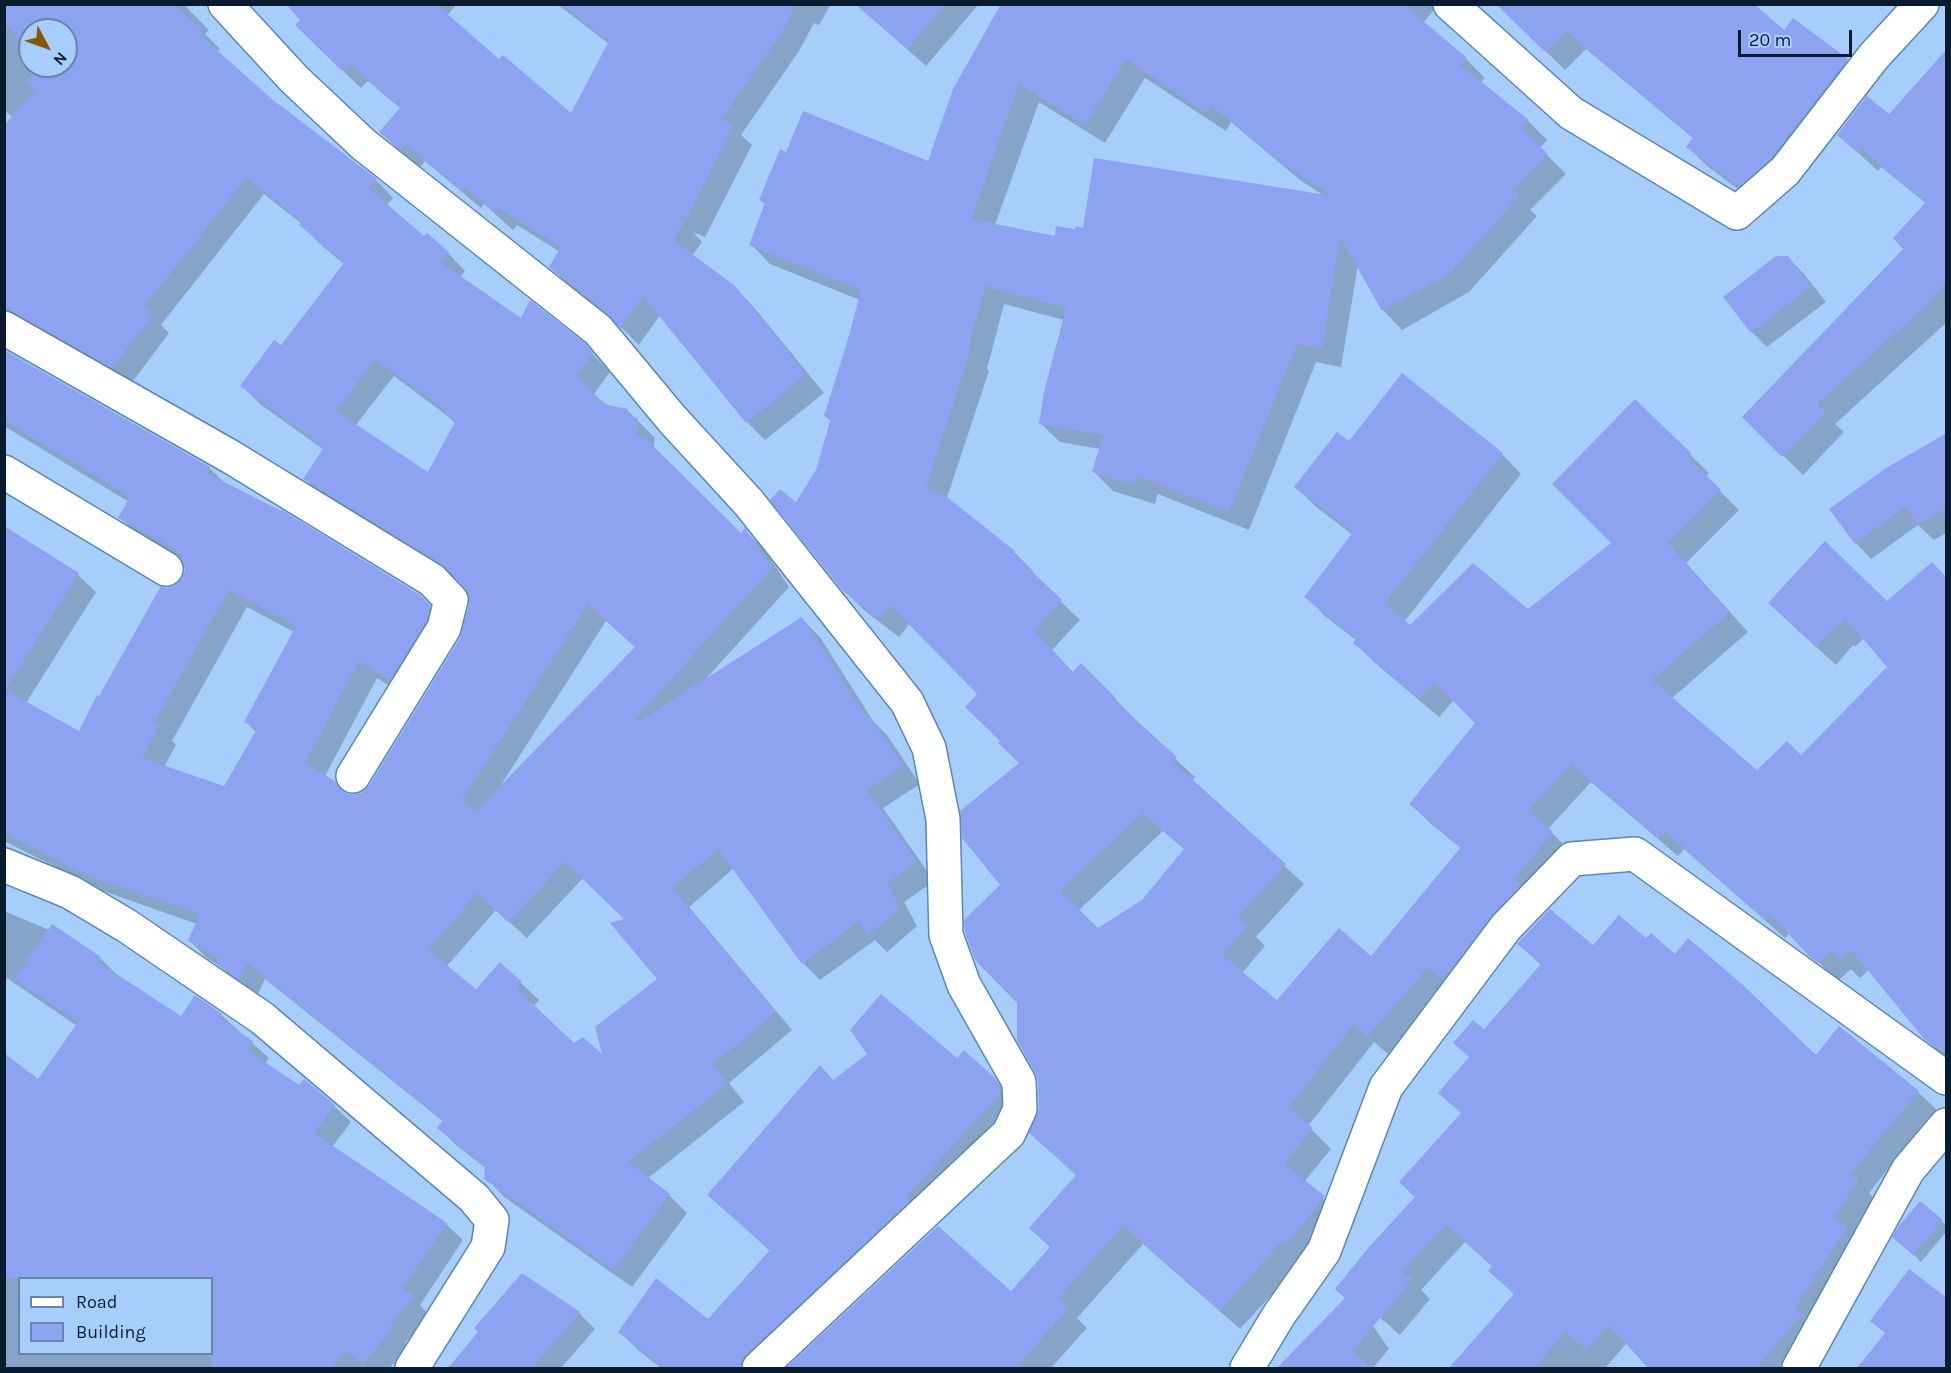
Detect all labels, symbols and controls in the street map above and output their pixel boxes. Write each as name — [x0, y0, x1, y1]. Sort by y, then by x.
north arrow — [18, 18, 78, 78]
scale bar — [1741, 18, 1855, 56]
text: 20 m — [1749, 29, 1791, 51]
text: N — [50, 48, 71, 69]
legend — [18, 1277, 213, 1355]
text: Road — [76, 1291, 117, 1313]
text: Building — [76, 1321, 146, 1343]

